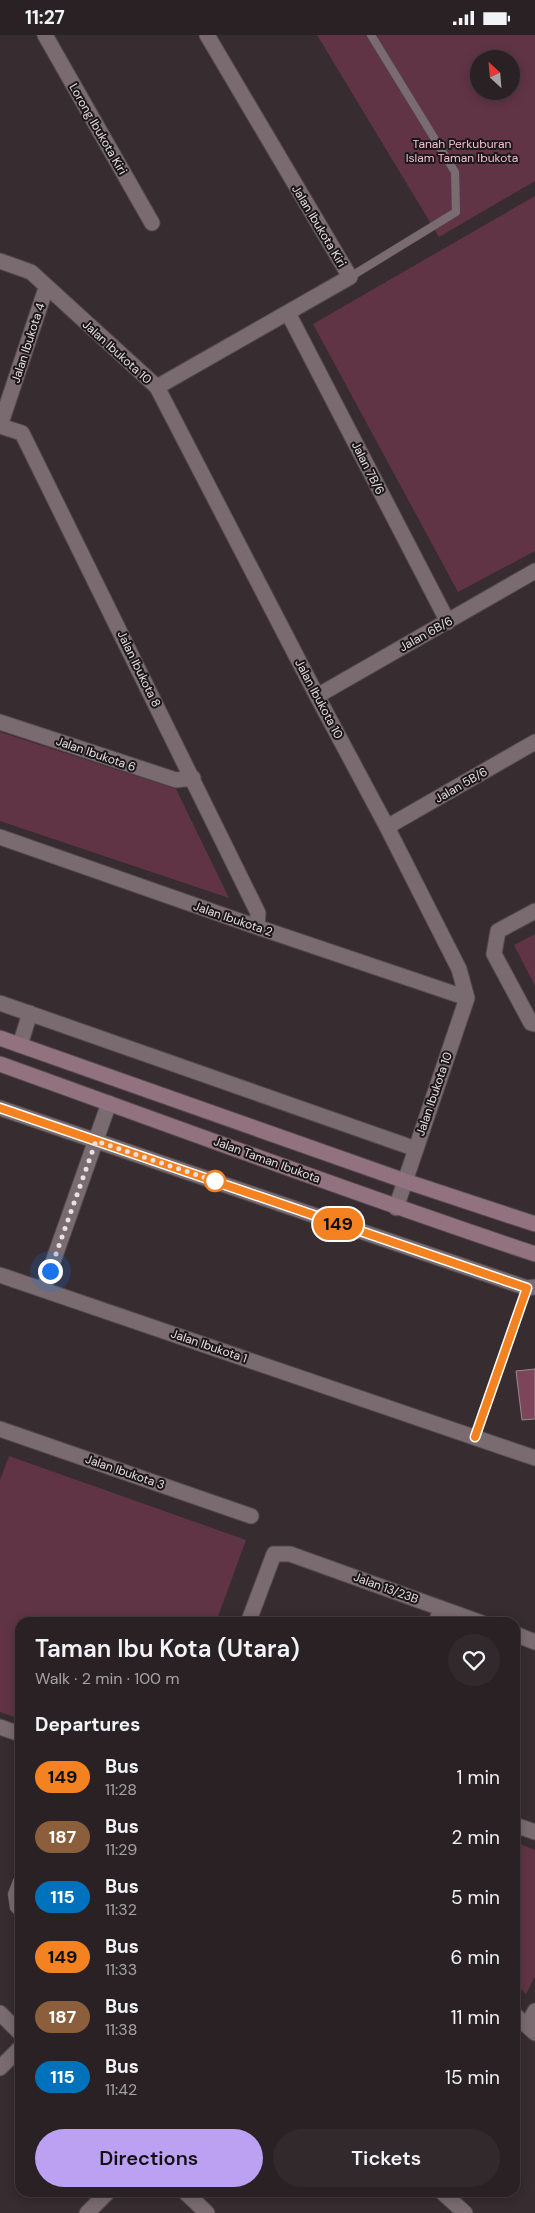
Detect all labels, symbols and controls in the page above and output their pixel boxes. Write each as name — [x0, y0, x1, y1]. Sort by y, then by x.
text: 11:27 — [25, 5, 65, 30]
north arrow — [470, 50, 520, 100]
map controls — [470, 50, 520, 100]
street label: Lorong Ibukota Kiri — [65, 81, 131, 178]
park label: Tanah Perkuburan Islam Taman Ibukota — [406, 136, 518, 166]
street label: Jalan Ibukota Kiri — [288, 182, 350, 270]
street label: Jalan Ibukota 4 — [8, 301, 48, 385]
street label: Jalan Ibukota 10 — [79, 317, 155, 387]
street label: Jalan 7B/6 — [348, 439, 388, 497]
street label: Jalan 6B/6 — [397, 613, 455, 655]
street label: Jalan Ibukota 8 — [114, 628, 164, 710]
street label: Jalan Ibukota 10 — [291, 656, 347, 742]
street label: Jalan Ibukota 6 — [54, 733, 138, 775]
street label: Jalan 5B/6 — [432, 764, 490, 806]
street label: Jalan Ibukota 2 — [191, 898, 275, 940]
street label: Jalan Ibukota 10 — [412, 1050, 456, 1138]
street label: Jalan Taman Ibukota — [211, 1133, 323, 1187]
unlabelled marker — [204, 1170, 226, 1192]
line badge: 149 — [309, 1208, 367, 1240]
text: 149 — [323, 1212, 353, 1236]
your location — [38, 1259, 63, 1284]
street label: Jalan Ibukota 1 — [169, 1325, 249, 1367]
street label: Jalan Ibukota 3 — [83, 1451, 167, 1493]
street label: Jalan 13/23B — [351, 1569, 421, 1607]
text: Taman Ibu Kota (Utara) — [35, 1633, 300, 1664]
button: heart — [448, 1634, 500, 1686]
text: Walk · 2 min · 100 m — [35, 1668, 180, 1689]
text: Departures — [35, 1712, 140, 1737]
text: Bus — [105, 1754, 139, 1779]
text: 149 — [48, 1765, 77, 1789]
text: 1 min — [457, 1765, 500, 1790]
text: 11:28 — [105, 1779, 137, 1800]
text: Bus — [105, 1814, 139, 1839]
text: 187 — [49, 1825, 76, 1849]
text: 2 min — [452, 1825, 500, 1850]
text: 11:29 — [105, 1839, 137, 1860]
text: Bus — [105, 1874, 139, 1899]
text: 115 — [50, 1885, 75, 1909]
text: 5 min — [451, 1885, 500, 1910]
text: 11:32 — [105, 1899, 137, 1920]
text: Bus — [105, 1934, 139, 1959]
text: 149 — [48, 1945, 77, 1969]
text: 6 min — [451, 1945, 500, 1970]
text: 11:33 — [105, 1959, 137, 1980]
text: Bus — [105, 1994, 139, 2019]
text: 187 — [49, 2005, 76, 2029]
text: 11 min — [451, 2005, 500, 2030]
text: 11:38 — [105, 2019, 137, 2040]
text: Bus — [105, 2054, 139, 2079]
text: 115 — [50, 2065, 75, 2089]
text: 15 min — [445, 2065, 500, 2090]
text: 11:42 — [105, 2079, 137, 2100]
button: Directions — [35, 2129, 263, 2187]
button: Tickets — [273, 2129, 500, 2187]

